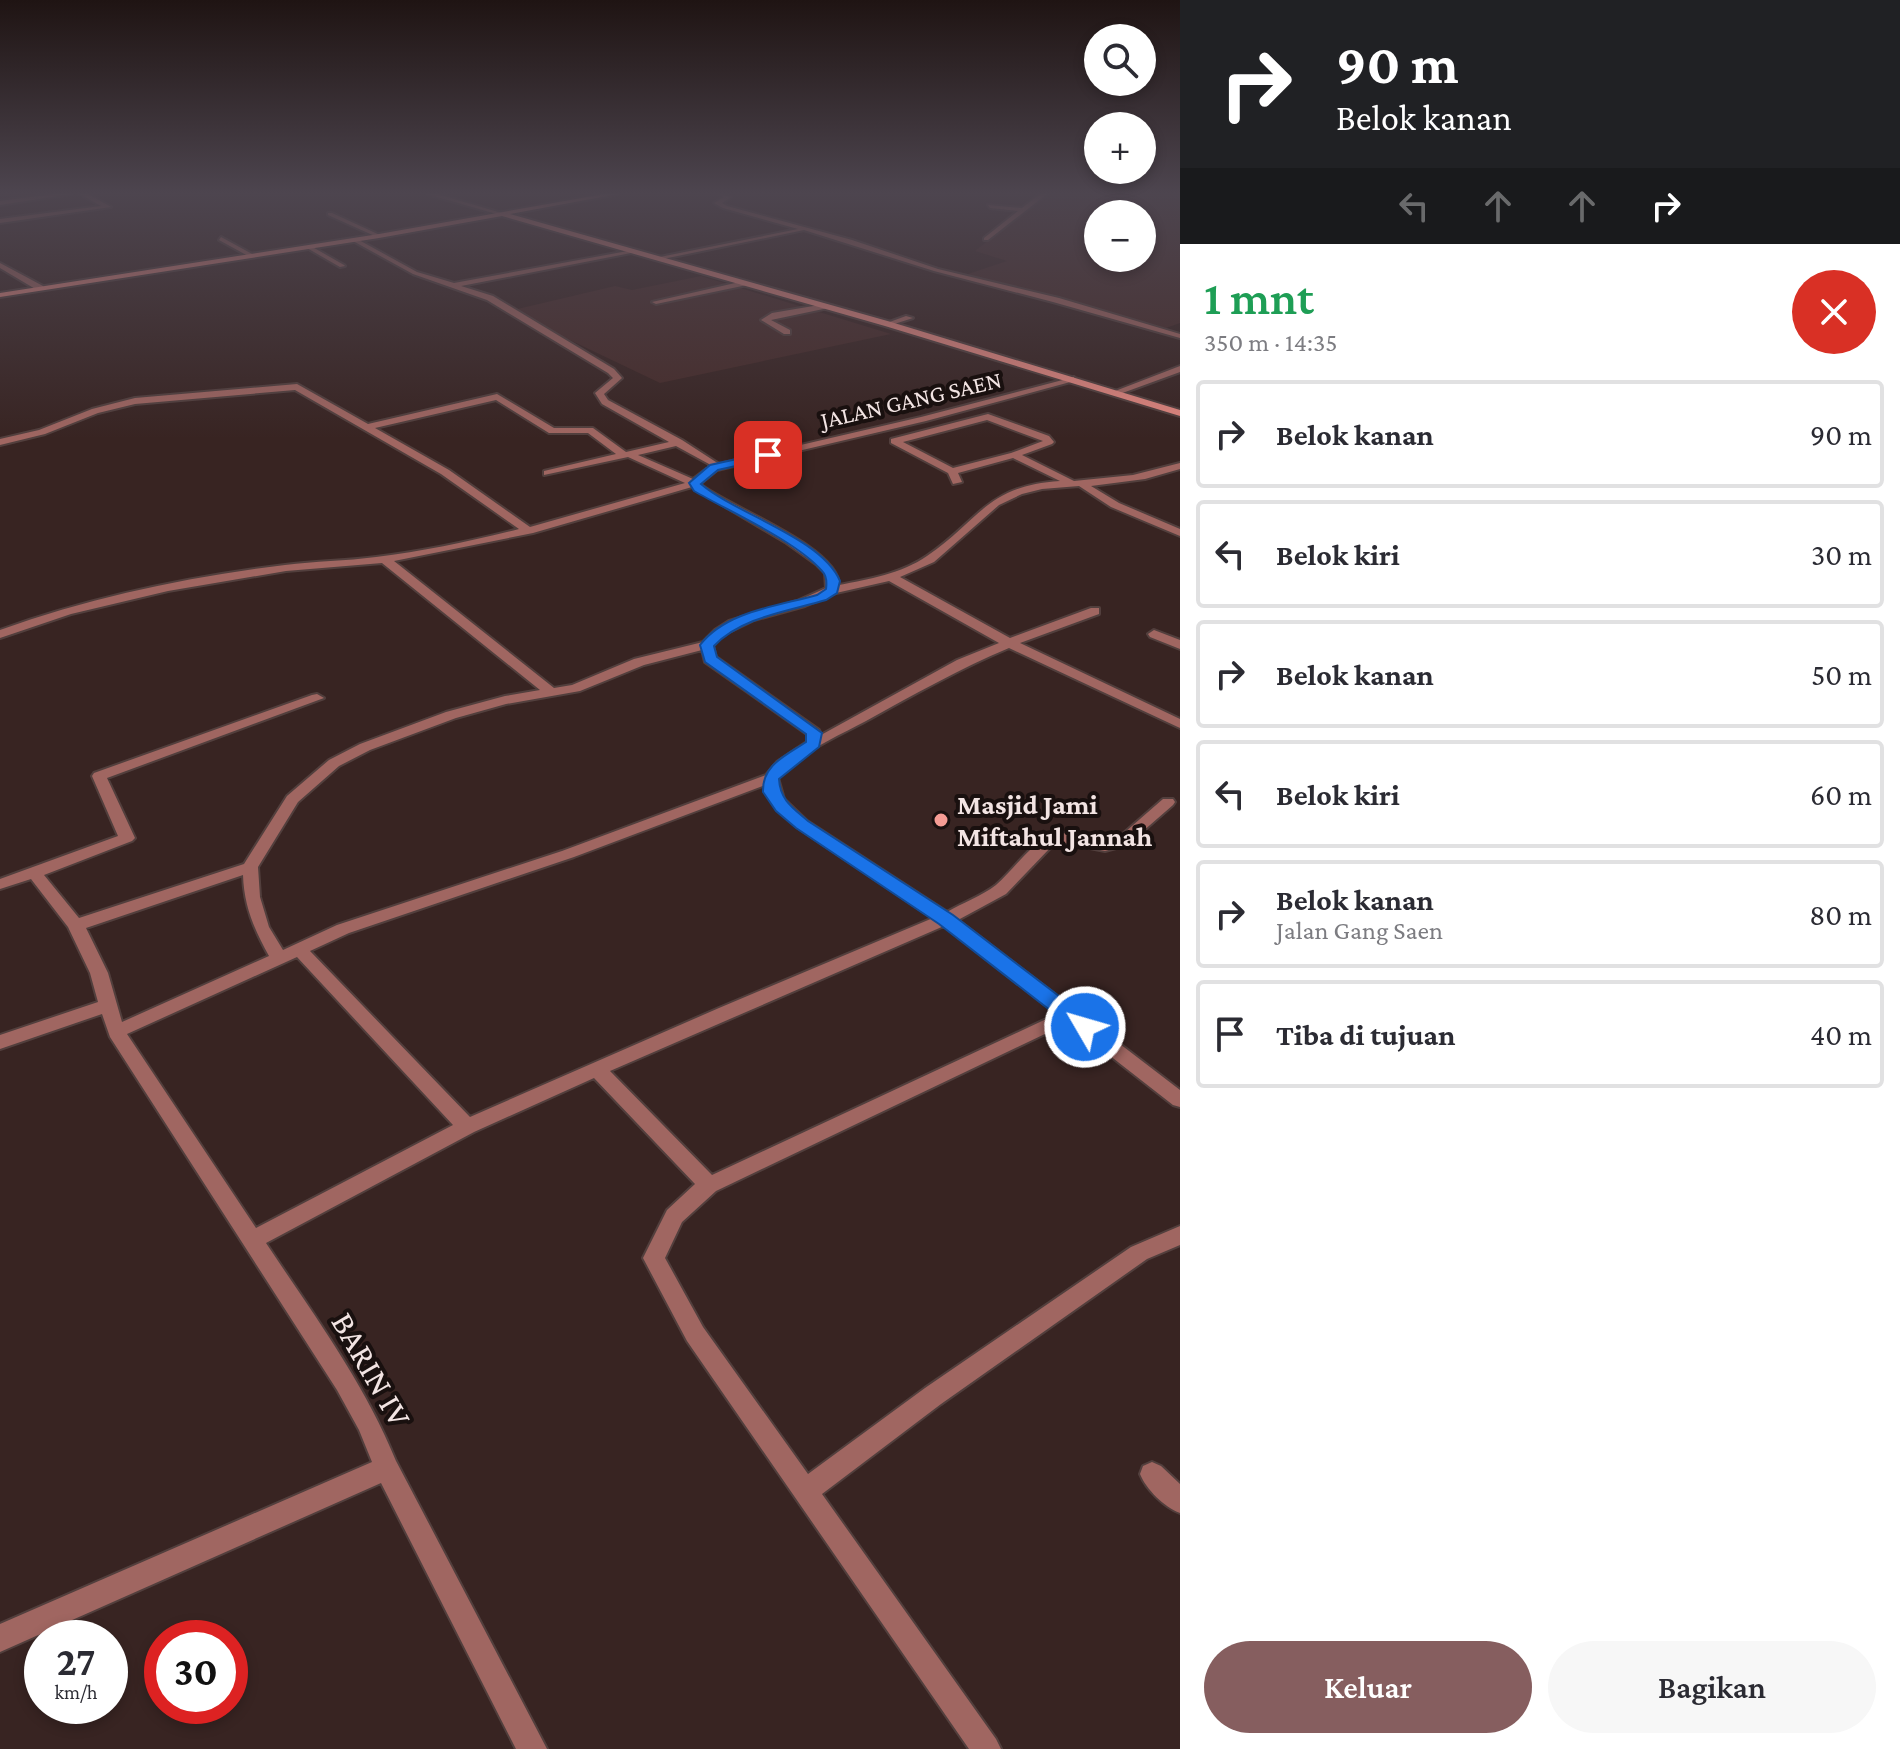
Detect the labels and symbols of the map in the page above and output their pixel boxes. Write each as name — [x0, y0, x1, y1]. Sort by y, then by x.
street label: JALAN GANG SAEN — [816, 366, 1004, 434]
pin — [734, 421, 802, 489]
place label: Masjid Jami Miftahul Jannah — [957, 789, 1152, 852]
marker: Masjid Jami Miftahul Jannah — [932, 811, 950, 829]
position arrow — [1043, 985, 1127, 1069]
street label: BARIN IV — [324, 1306, 419, 1433]
speed limit sign: 30 — [144, 1620, 248, 1724]

